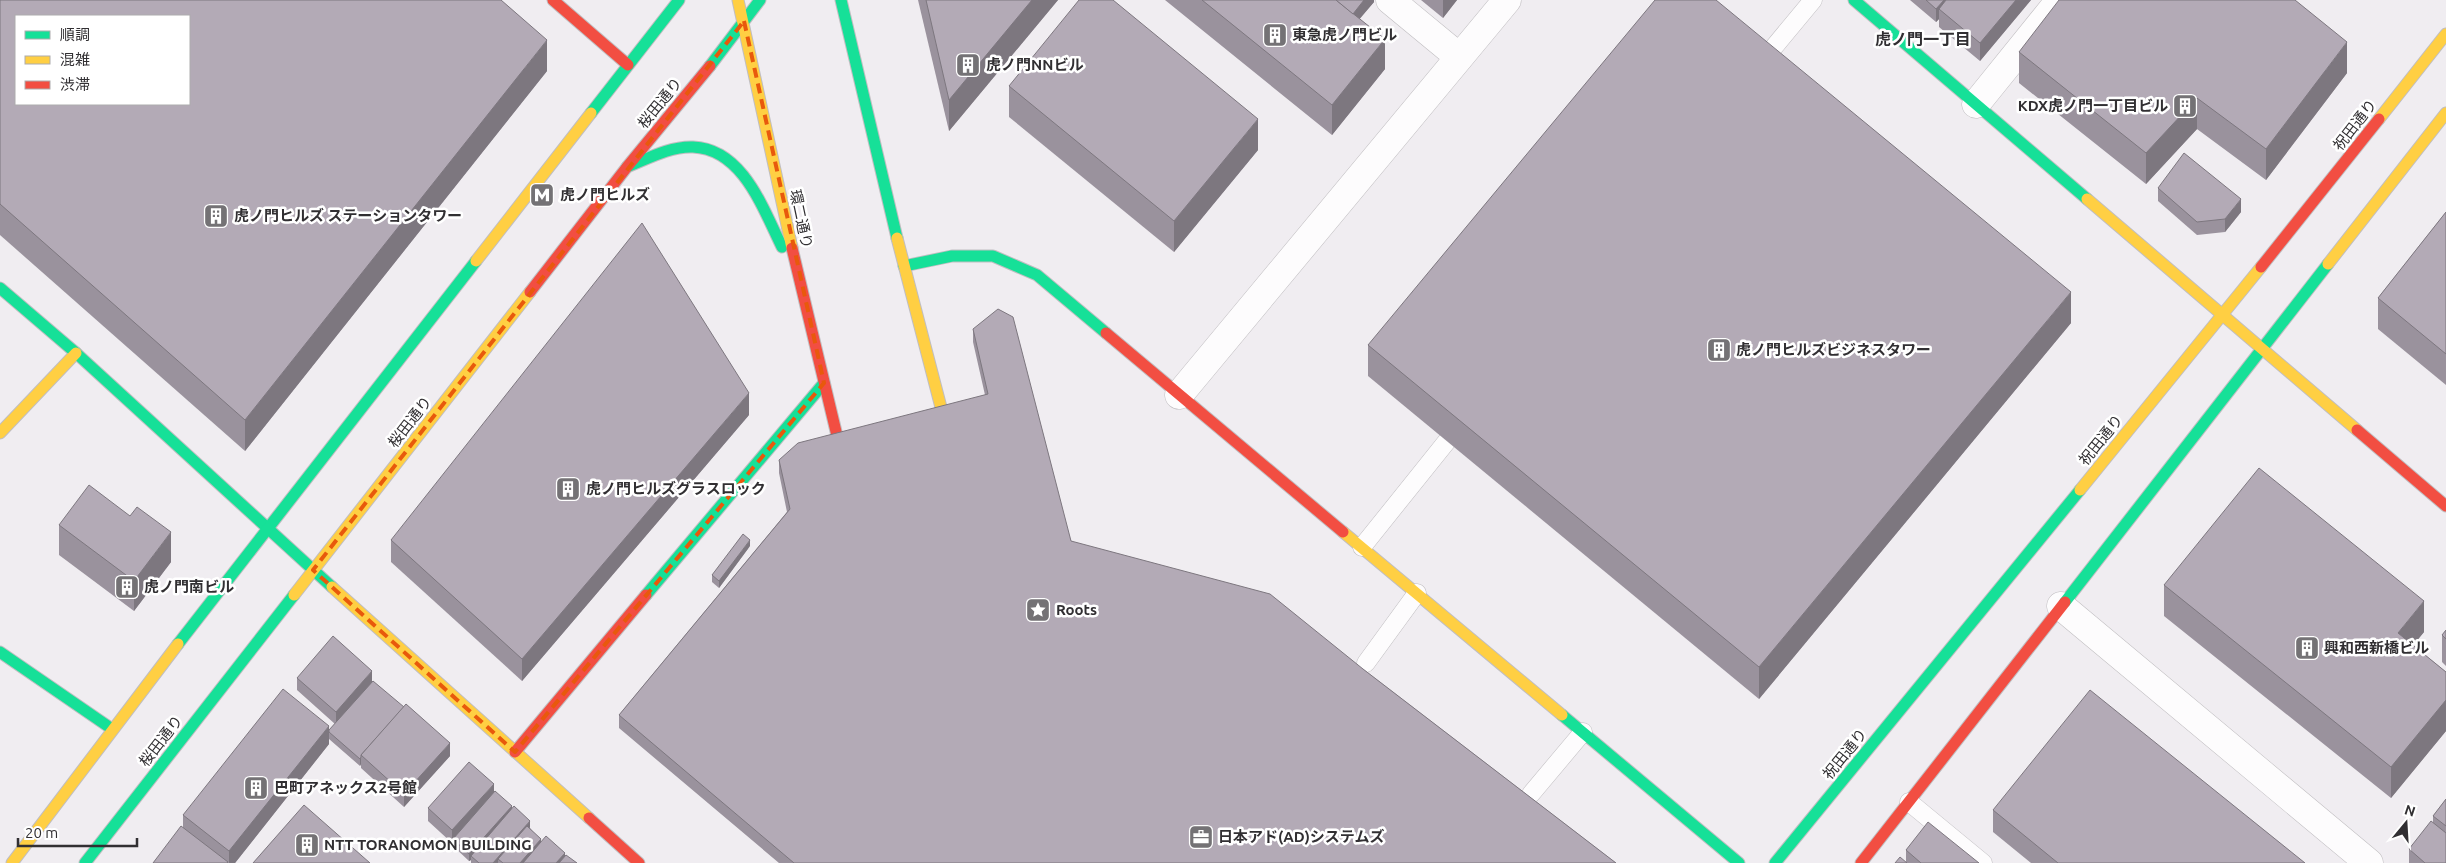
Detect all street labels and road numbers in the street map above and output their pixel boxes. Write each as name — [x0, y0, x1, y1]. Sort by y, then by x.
street label: 桜田通り — [634, 74, 685, 131]
street label: 祝田通り — [2329, 96, 2380, 154]
street label: 環二通り — [787, 188, 816, 250]
street label: 桜田通り — [384, 393, 435, 451]
street label: 祝田通り — [2075, 411, 2126, 468]
street label: 桜田通り — [135, 712, 186, 770]
street label: 祝田通り — [1819, 725, 1870, 782]

